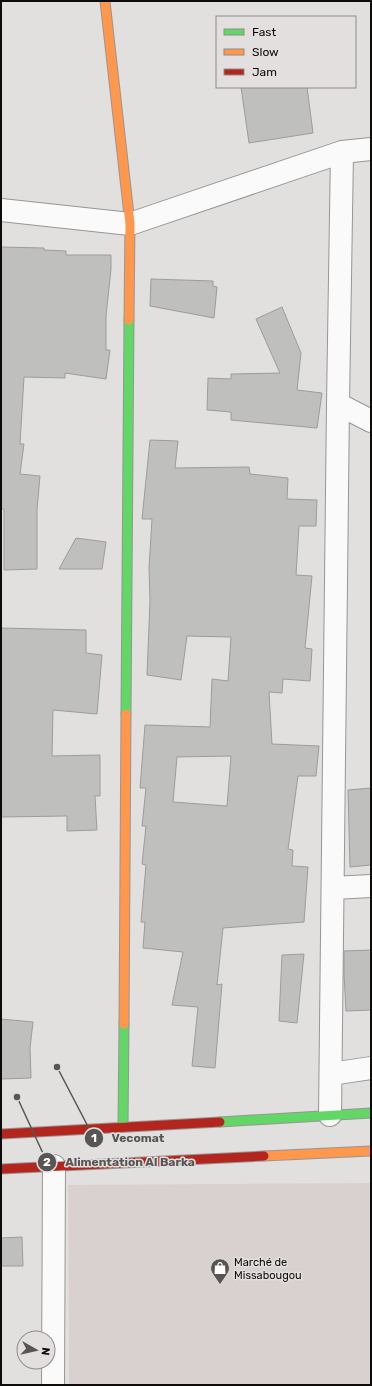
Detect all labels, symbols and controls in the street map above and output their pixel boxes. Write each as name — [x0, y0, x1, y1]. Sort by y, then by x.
legend — [216, 16, 356, 88]
text: Fast — [252, 25, 276, 39]
text: Slow — [252, 45, 279, 59]
text: Jam — [252, 65, 277, 79]
callout: Vecomat — [84, 1126, 173, 1150]
text: 1 — [91, 1131, 97, 1145]
text: Vecomat — [112, 1131, 165, 1145]
callout: Alimentation Al Barka — [37, 1150, 203, 1174]
text: 2 — [43, 1155, 51, 1169]
text: Alimentation Al Barka — [65, 1155, 195, 1169]
place label: Marché de Missabougou — [234, 1256, 302, 1282]
shop icon: Marché de Missabougou — [209, 1257, 231, 1285]
north arrow — [16, 1330, 56, 1370]
text: N — [38, 1346, 52, 1356]

